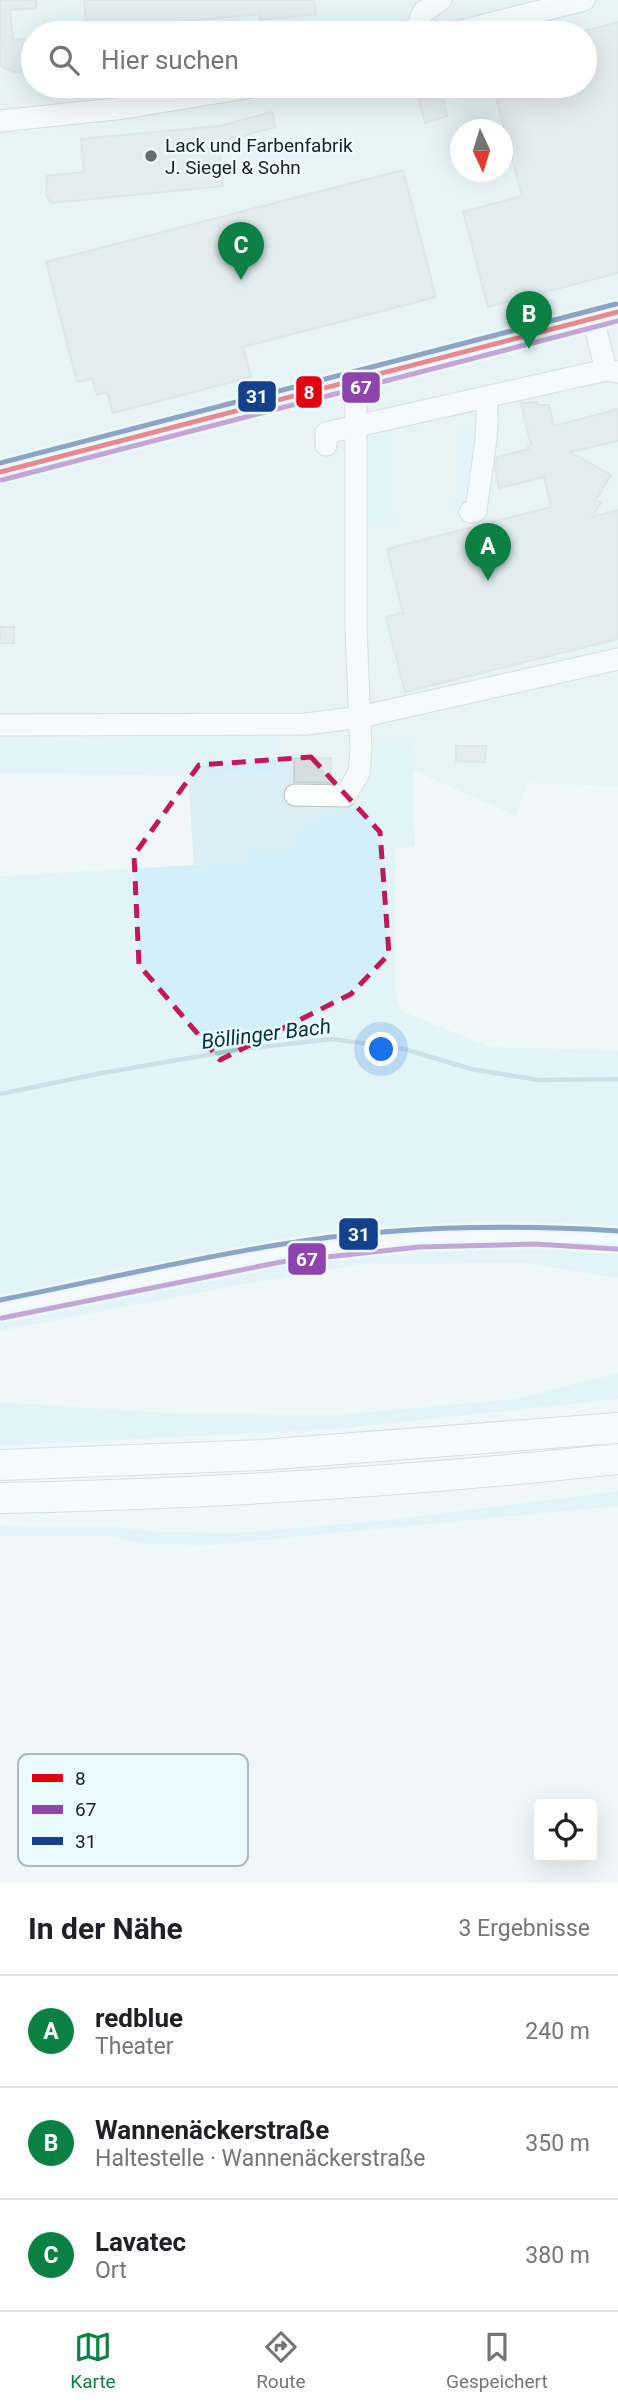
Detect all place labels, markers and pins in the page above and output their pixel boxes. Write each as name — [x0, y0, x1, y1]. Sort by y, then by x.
place label: Lack und Farbenfabrik J. Siegel & Sohn — [165, 134, 353, 179]
marker: Lack und Farbenfabrik J. Siegel & Sohn — [143, 148, 159, 164]
pin: C — [218, 222, 264, 280]
pin: B — [506, 291, 552, 349]
pin: A — [465, 523, 511, 581]

